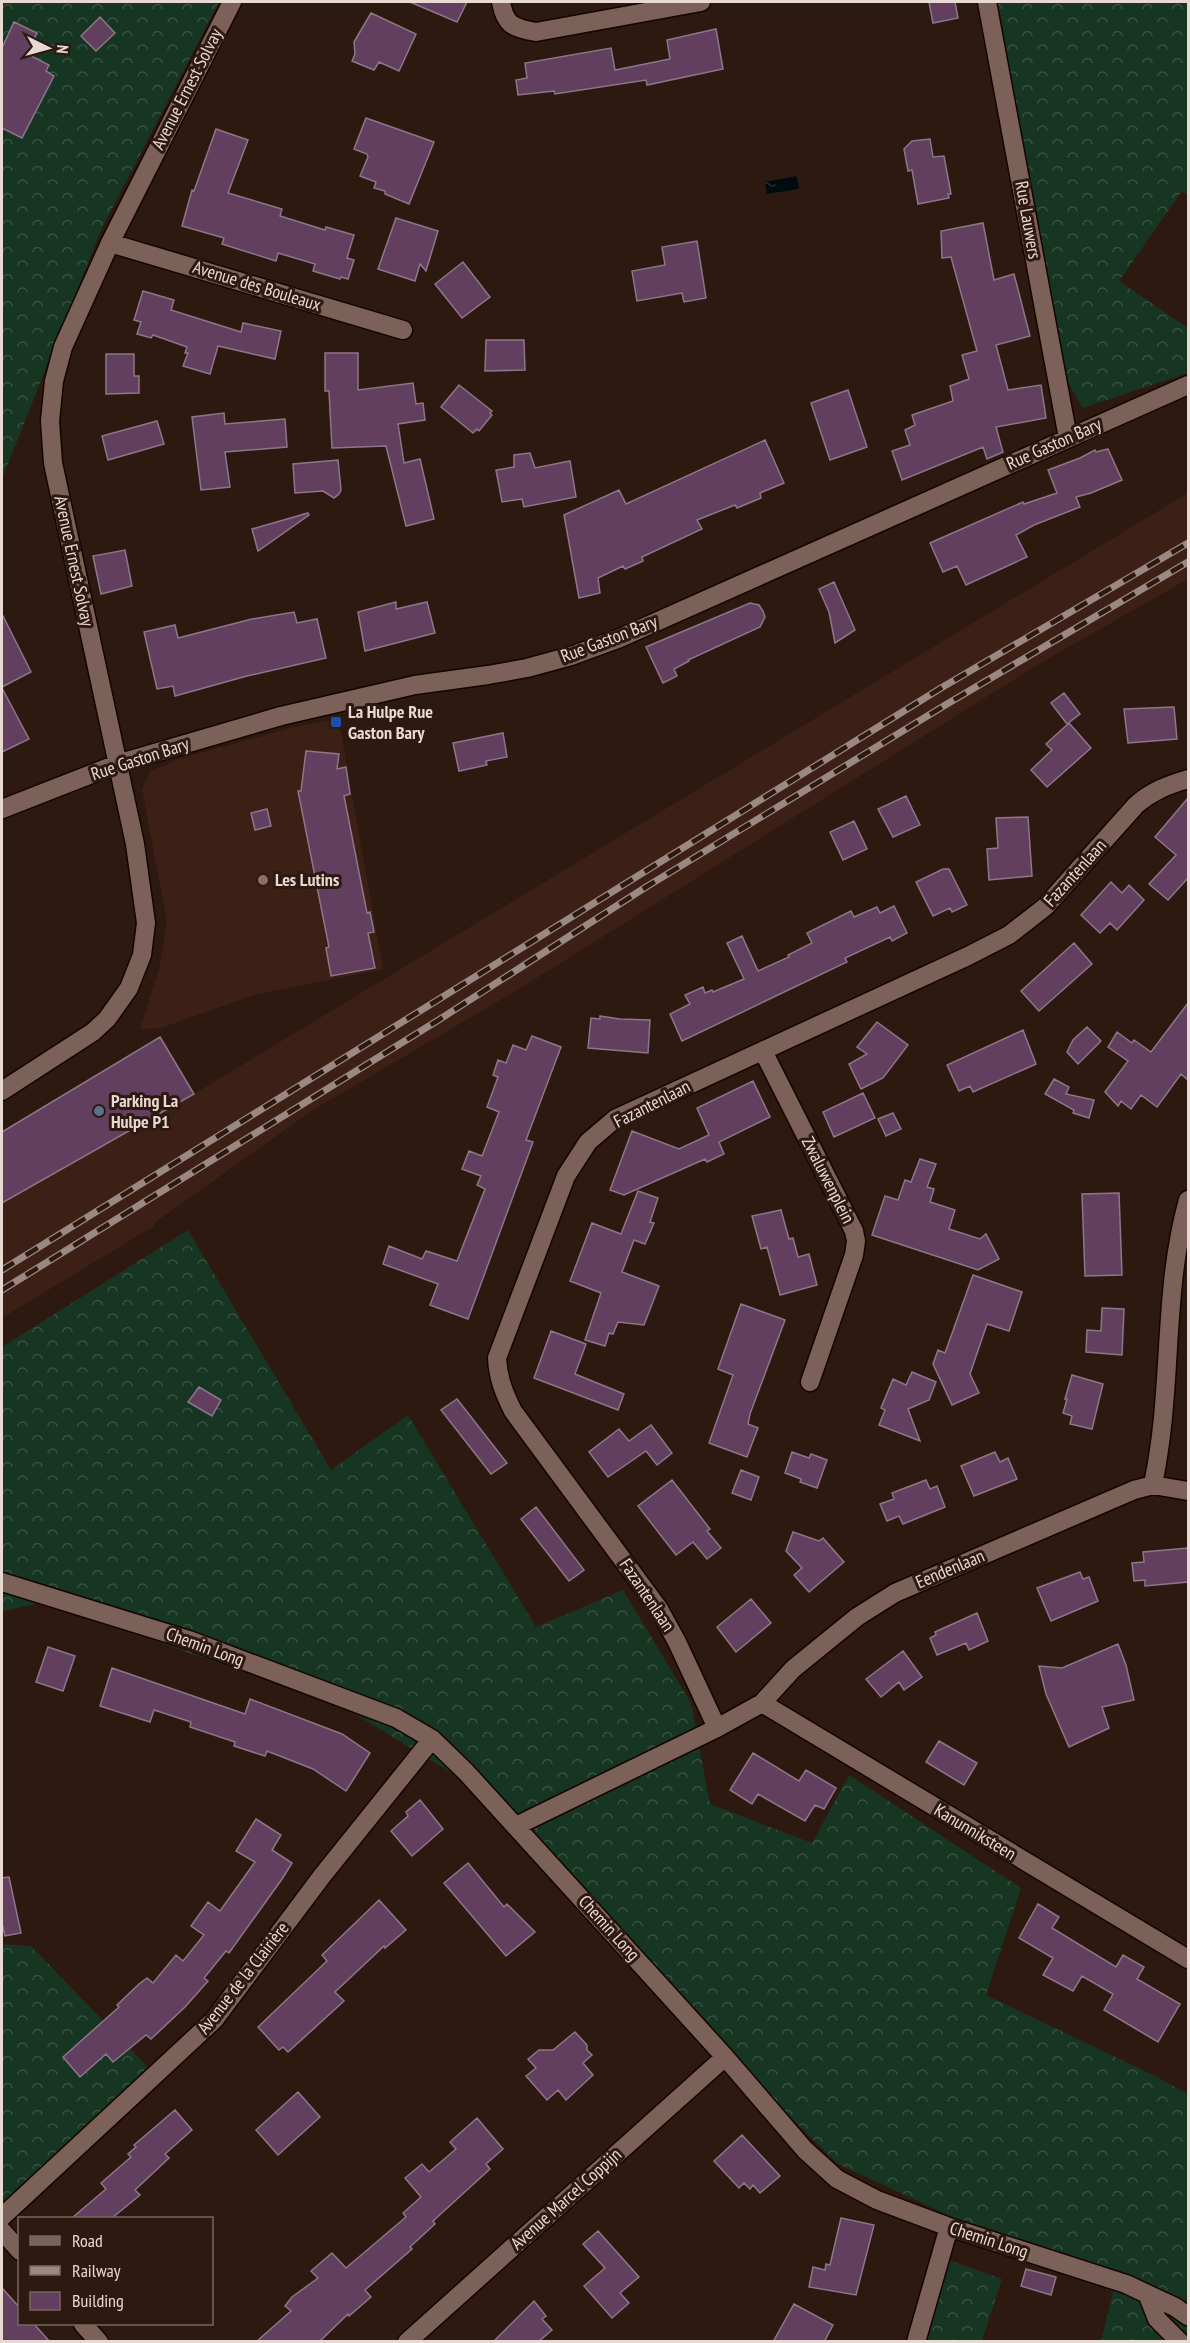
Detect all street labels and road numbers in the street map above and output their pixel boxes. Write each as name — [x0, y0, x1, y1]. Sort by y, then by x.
street label: Avenue Ernest Solvay — [146, 24, 227, 153]
street label: Rue Lauwers — [1010, 179, 1047, 261]
street label: Avenue des Bouleaux — [190, 255, 324, 316]
street label: Rue Gaston Bary — [1003, 412, 1105, 475]
street label: Avenue Ernest Solvay — [49, 494, 100, 628]
street label: Rue Gaston Bary — [557, 610, 661, 667]
street label: Rue Gaston Bary — [88, 732, 192, 785]
street label: Fazantenlaan — [1038, 834, 1111, 911]
street label: Fazantenlaan — [610, 1074, 694, 1133]
street label: Zwaluwenplein — [797, 1132, 860, 1227]
street label: Eendenlaan — [912, 1544, 988, 1593]
street label: Fazantenlaan — [615, 1554, 680, 1635]
street label: Chemin Long — [163, 1622, 247, 1671]
street label: Kanunniksteen — [930, 1798, 1020, 1865]
street label: Chemin Long — [574, 1890, 645, 1965]
street label: Avenue de la Clairière — [192, 1917, 293, 2038]
street label: Avenue Marcel Coppijn — [505, 2143, 626, 2254]
street label: Chemin Long — [947, 2216, 1031, 2263]

